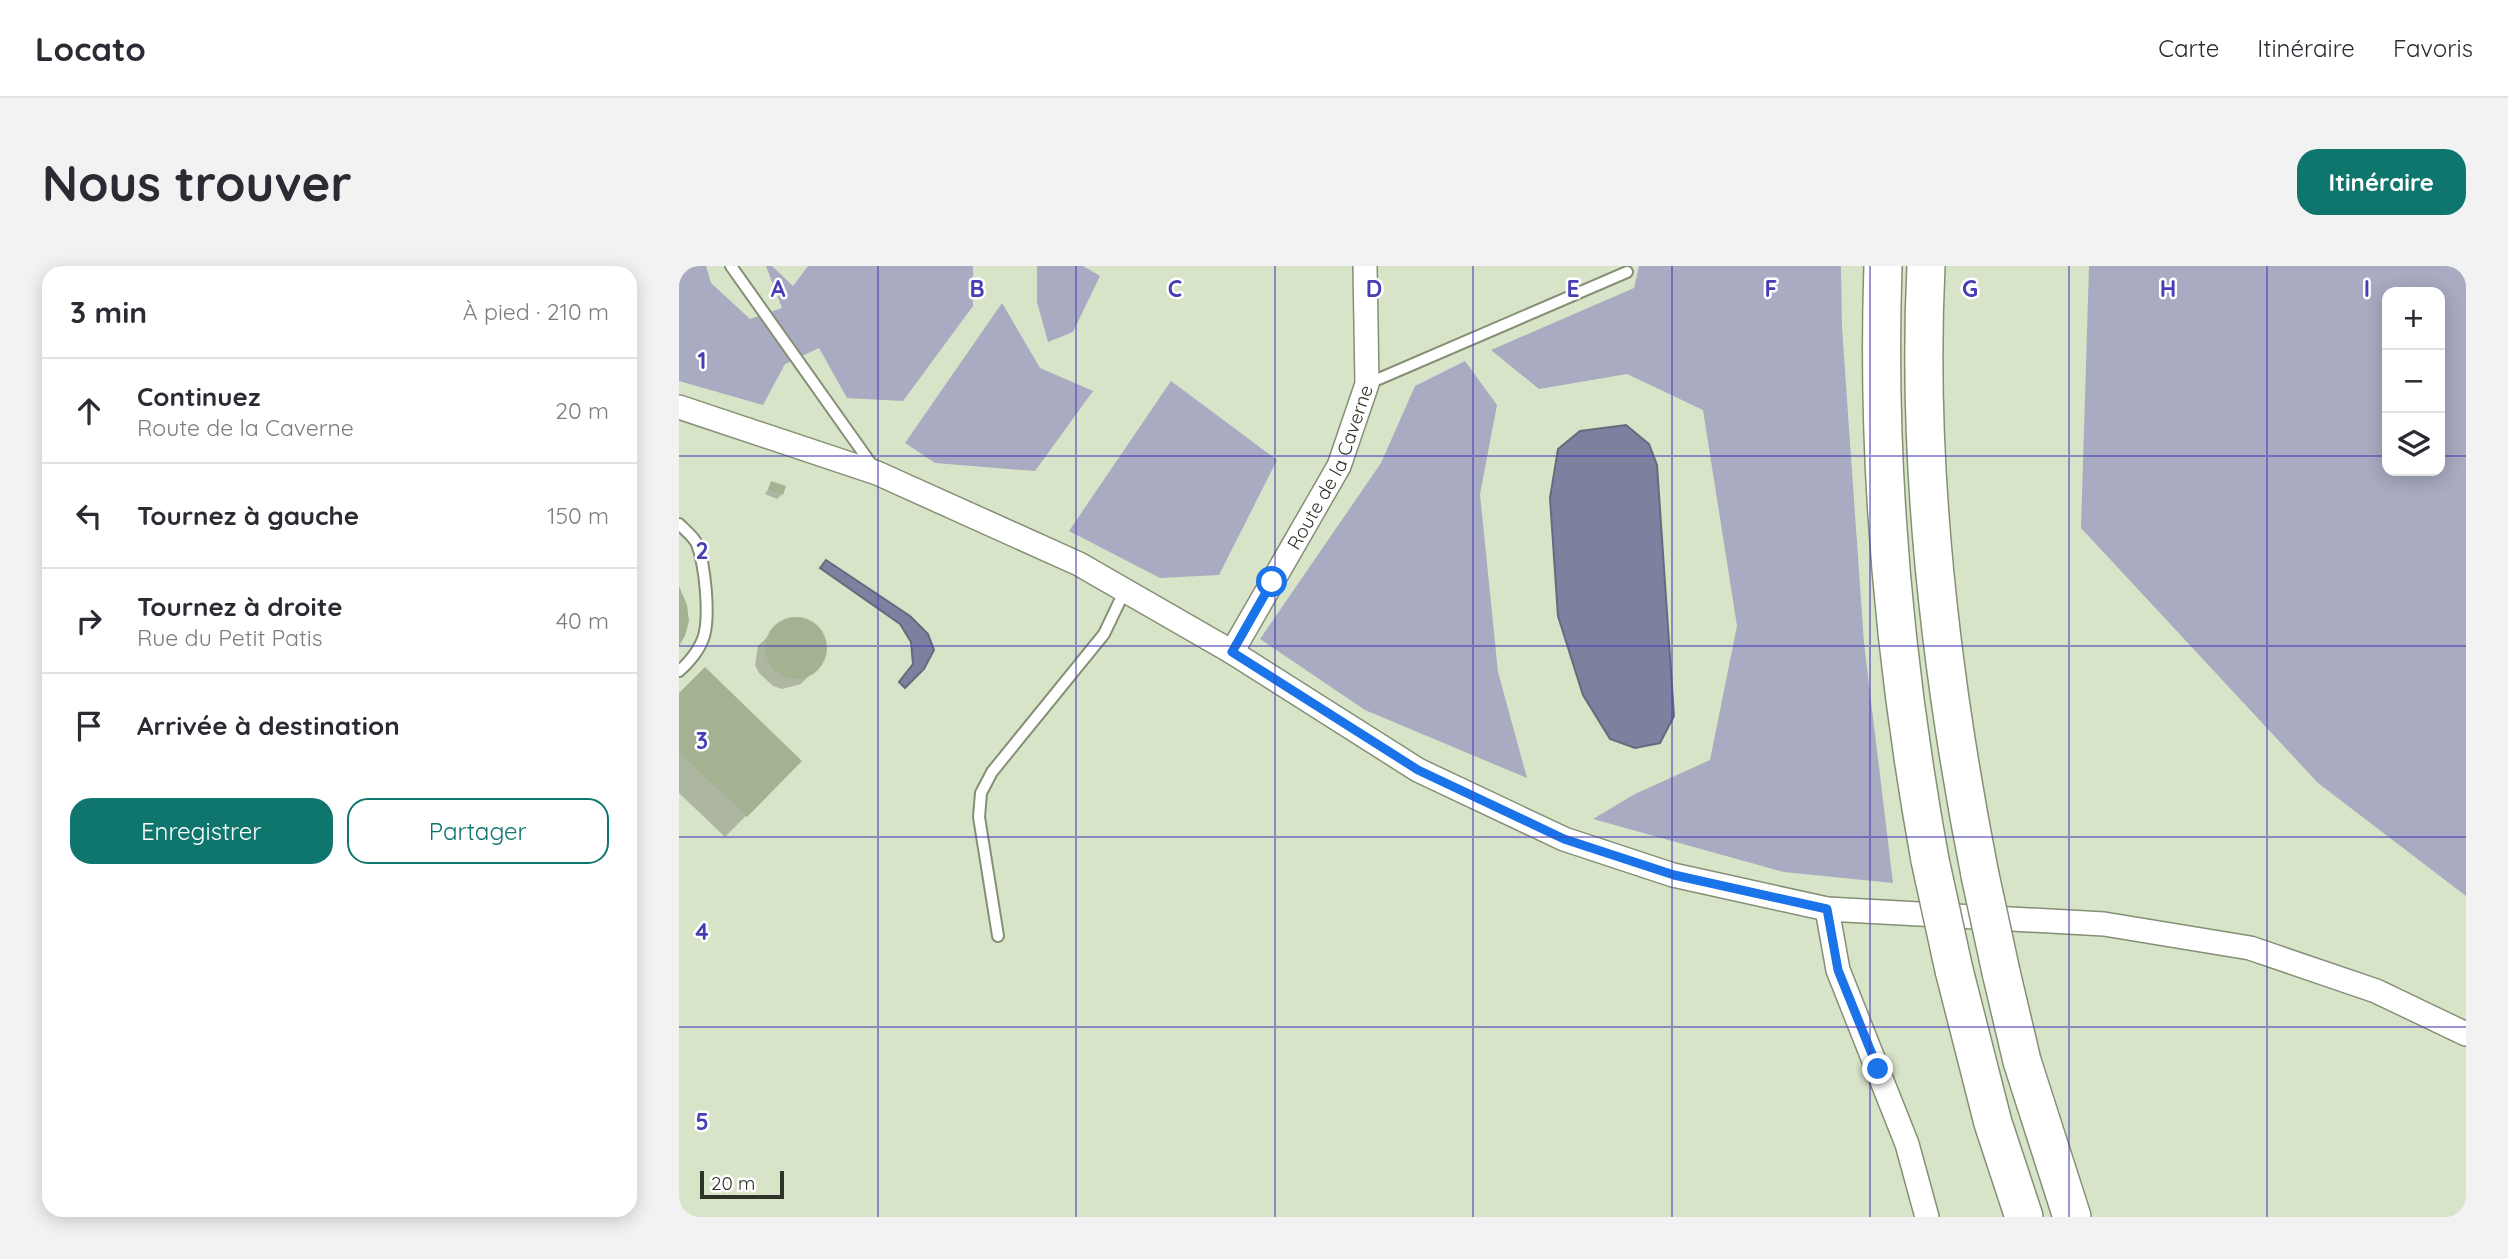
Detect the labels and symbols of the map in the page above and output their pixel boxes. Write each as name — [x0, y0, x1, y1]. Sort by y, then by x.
text: A — [771, 274, 786, 303]
text: B — [969, 274, 985, 303]
text: C — [1168, 274, 1182, 303]
text: D — [1366, 274, 1382, 303]
text: E — [1566, 274, 1580, 303]
text: F — [1765, 274, 1777, 303]
text: G — [1962, 274, 1978, 303]
text: H — [2160, 274, 2176, 303]
text: I — [2364, 274, 2370, 303]
text: 1 — [698, 346, 706, 375]
street label: Route de la Caverne — [1282, 382, 1378, 554]
text: 2 — [695, 536, 709, 565]
route start — [1256, 566, 1287, 597]
text: 3 — [696, 726, 708, 755]
text: 4 — [695, 917, 709, 946]
route end — [1862, 1053, 1893, 1084]
text: 5 — [695, 1107, 709, 1136]
scale bar — [700, 1168, 784, 1200]

